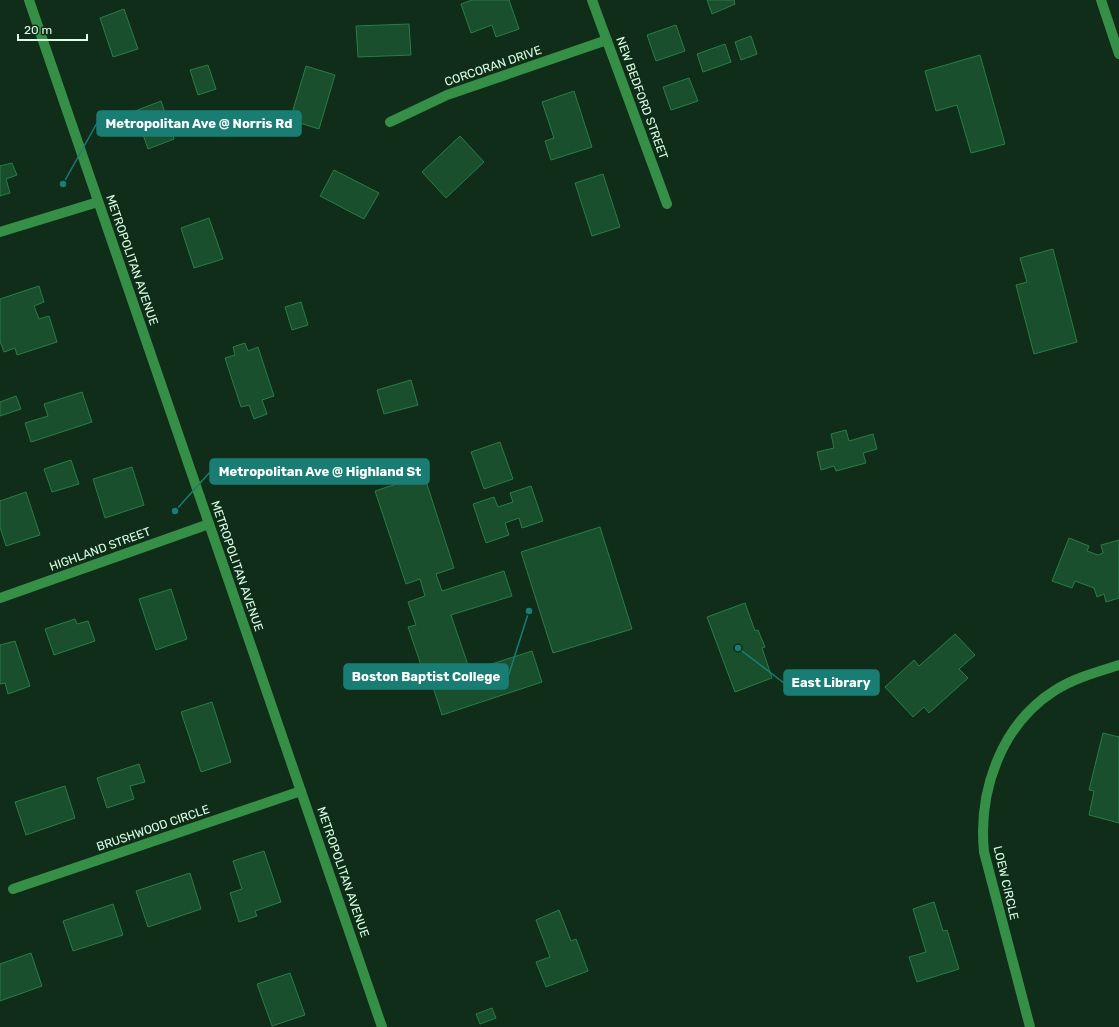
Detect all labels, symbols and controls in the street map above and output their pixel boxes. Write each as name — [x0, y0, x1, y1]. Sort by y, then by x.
scale bar — [18, 16, 87, 42]
text: 20 m — [24, 23, 52, 37]
street label: NEW BEDFORD STREET — [613, 35, 671, 161]
street label: CORCORAN DRIVE — [443, 43, 543, 89]
callout: Metropolitan Ave @ Norris Rd — [97, 111, 301, 136]
text: Metropolitan Ave @ Norris Rd — [106, 116, 292, 131]
street label: METROPOLITAN AVENUE — [103, 193, 161, 327]
callout: Metropolitan Ave @ Highland St — [210, 459, 429, 484]
text: Metropolitan Ave @ Highland St — [219, 464, 421, 479]
street label: METROPOLITAN AVENUE — [208, 499, 266, 633]
street label: HIGHLAND STREET — [48, 524, 153, 574]
callout: Boston Baptist College — [344, 664, 508, 689]
text: Boston Baptist College — [352, 669, 500, 684]
callout: East Library — [784, 670, 879, 695]
text: East Library — [792, 675, 871, 690]
street label: BRUSHWOOD CIRCLE — [95, 802, 211, 854]
street label: METROPOLITAN AVENUE — [314, 805, 372, 939]
street label: LOEW CIRCLE — [991, 845, 1021, 921]

